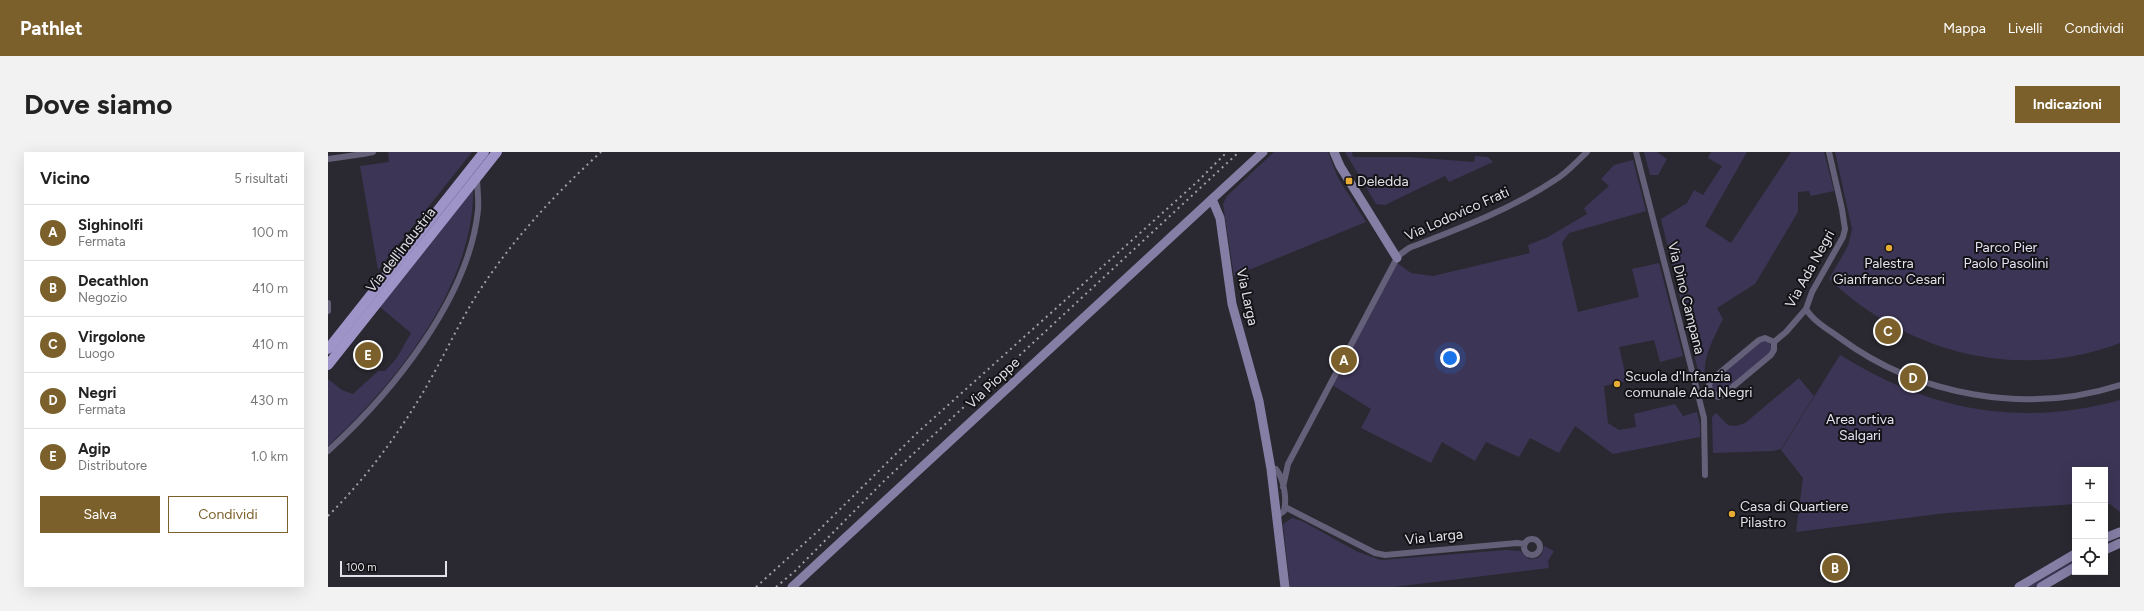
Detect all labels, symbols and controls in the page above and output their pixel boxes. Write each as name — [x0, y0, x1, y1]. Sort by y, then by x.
text: Pathlet — [20, 17, 83, 40]
text: Mappa — [1943, 20, 1986, 37]
text: Livelli — [2008, 20, 2043, 37]
text: Condividi — [2065, 20, 2124, 37]
button: Indicazioni — [2015, 86, 2120, 123]
text: Dove siamo — [24, 87, 173, 121]
text: Vicino — [40, 168, 90, 188]
text: 5 risultati — [234, 171, 288, 186]
place label: Deledda — [1357, 173, 1409, 190]
marker: Deledda — [1344, 176, 1354, 186]
street label: Via Lodovico Frati — [1402, 183, 1512, 245]
street label: Via dell'Industria — [363, 204, 439, 296]
text: Sighinolfi — [78, 216, 143, 234]
text: A — [48, 225, 58, 240]
text: 100 m — [252, 225, 288, 240]
street label: Via Ada Negri — [1782, 227, 1838, 311]
text: Fermata — [78, 234, 126, 249]
park label: Parco Pier Paolo Pasolini — [1963, 239, 2049, 272]
street label: Via Dino Campana — [1664, 240, 1708, 356]
marker: Palestra Gianfranco Cesari — [1884, 243, 1894, 253]
place label: Palestra Gianfranco Cesari — [1833, 255, 1945, 288]
street label: Via Larga — [1233, 267, 1261, 327]
text: Decathlon — [78, 272, 149, 290]
text: B — [49, 281, 57, 296]
text: 410 m — [252, 281, 288, 296]
text: Negozio — [78, 290, 127, 305]
pin: C — [1875, 316, 1901, 346]
text: Virgolone — [78, 328, 145, 346]
text: C — [48, 337, 58, 352]
text: 410 m — [252, 337, 288, 352]
pin: E — [355, 340, 381, 370]
pin: A — [1331, 345, 1357, 375]
text: Luogo — [78, 346, 115, 361]
your location — [1440, 348, 1460, 368]
street label: Via Pioppe — [963, 354, 1024, 412]
pin: D — [1900, 363, 1926, 393]
place label: Scuola d'Infanzia comunale Ada Negri — [1625, 368, 1752, 401]
marker: Scuola d'Infanzia comunale Ada Negri — [1612, 379, 1622, 389]
text: Negri — [78, 384, 117, 402]
text: D — [48, 393, 58, 408]
text: 430 m — [250, 393, 288, 408]
text: Fermata — [78, 402, 126, 417]
park label: Area ortiva Salgari — [1826, 411, 1894, 444]
text: Agip — [78, 440, 111, 458]
text: E — [49, 449, 57, 464]
text: 1.0 km — [251, 449, 288, 464]
text: Distributore — [78, 458, 147, 473]
map controls — [2072, 467, 2108, 575]
button: + — [2072, 467, 2108, 503]
button: Salva — [40, 496, 160, 533]
button: Condividi — [168, 496, 288, 533]
place label: Casa di Quartiere Pilastro — [1740, 498, 1849, 531]
button: − — [2072, 503, 2108, 539]
marker: Casa di Quartiere Pilastro — [1727, 509, 1737, 519]
street label: Via Larga — [1404, 526, 1464, 548]
button: locate — [2072, 539, 2108, 575]
pin: B — [1822, 553, 1848, 583]
scale bar — [340, 559, 447, 578]
text: 100 m — [346, 561, 377, 574]

